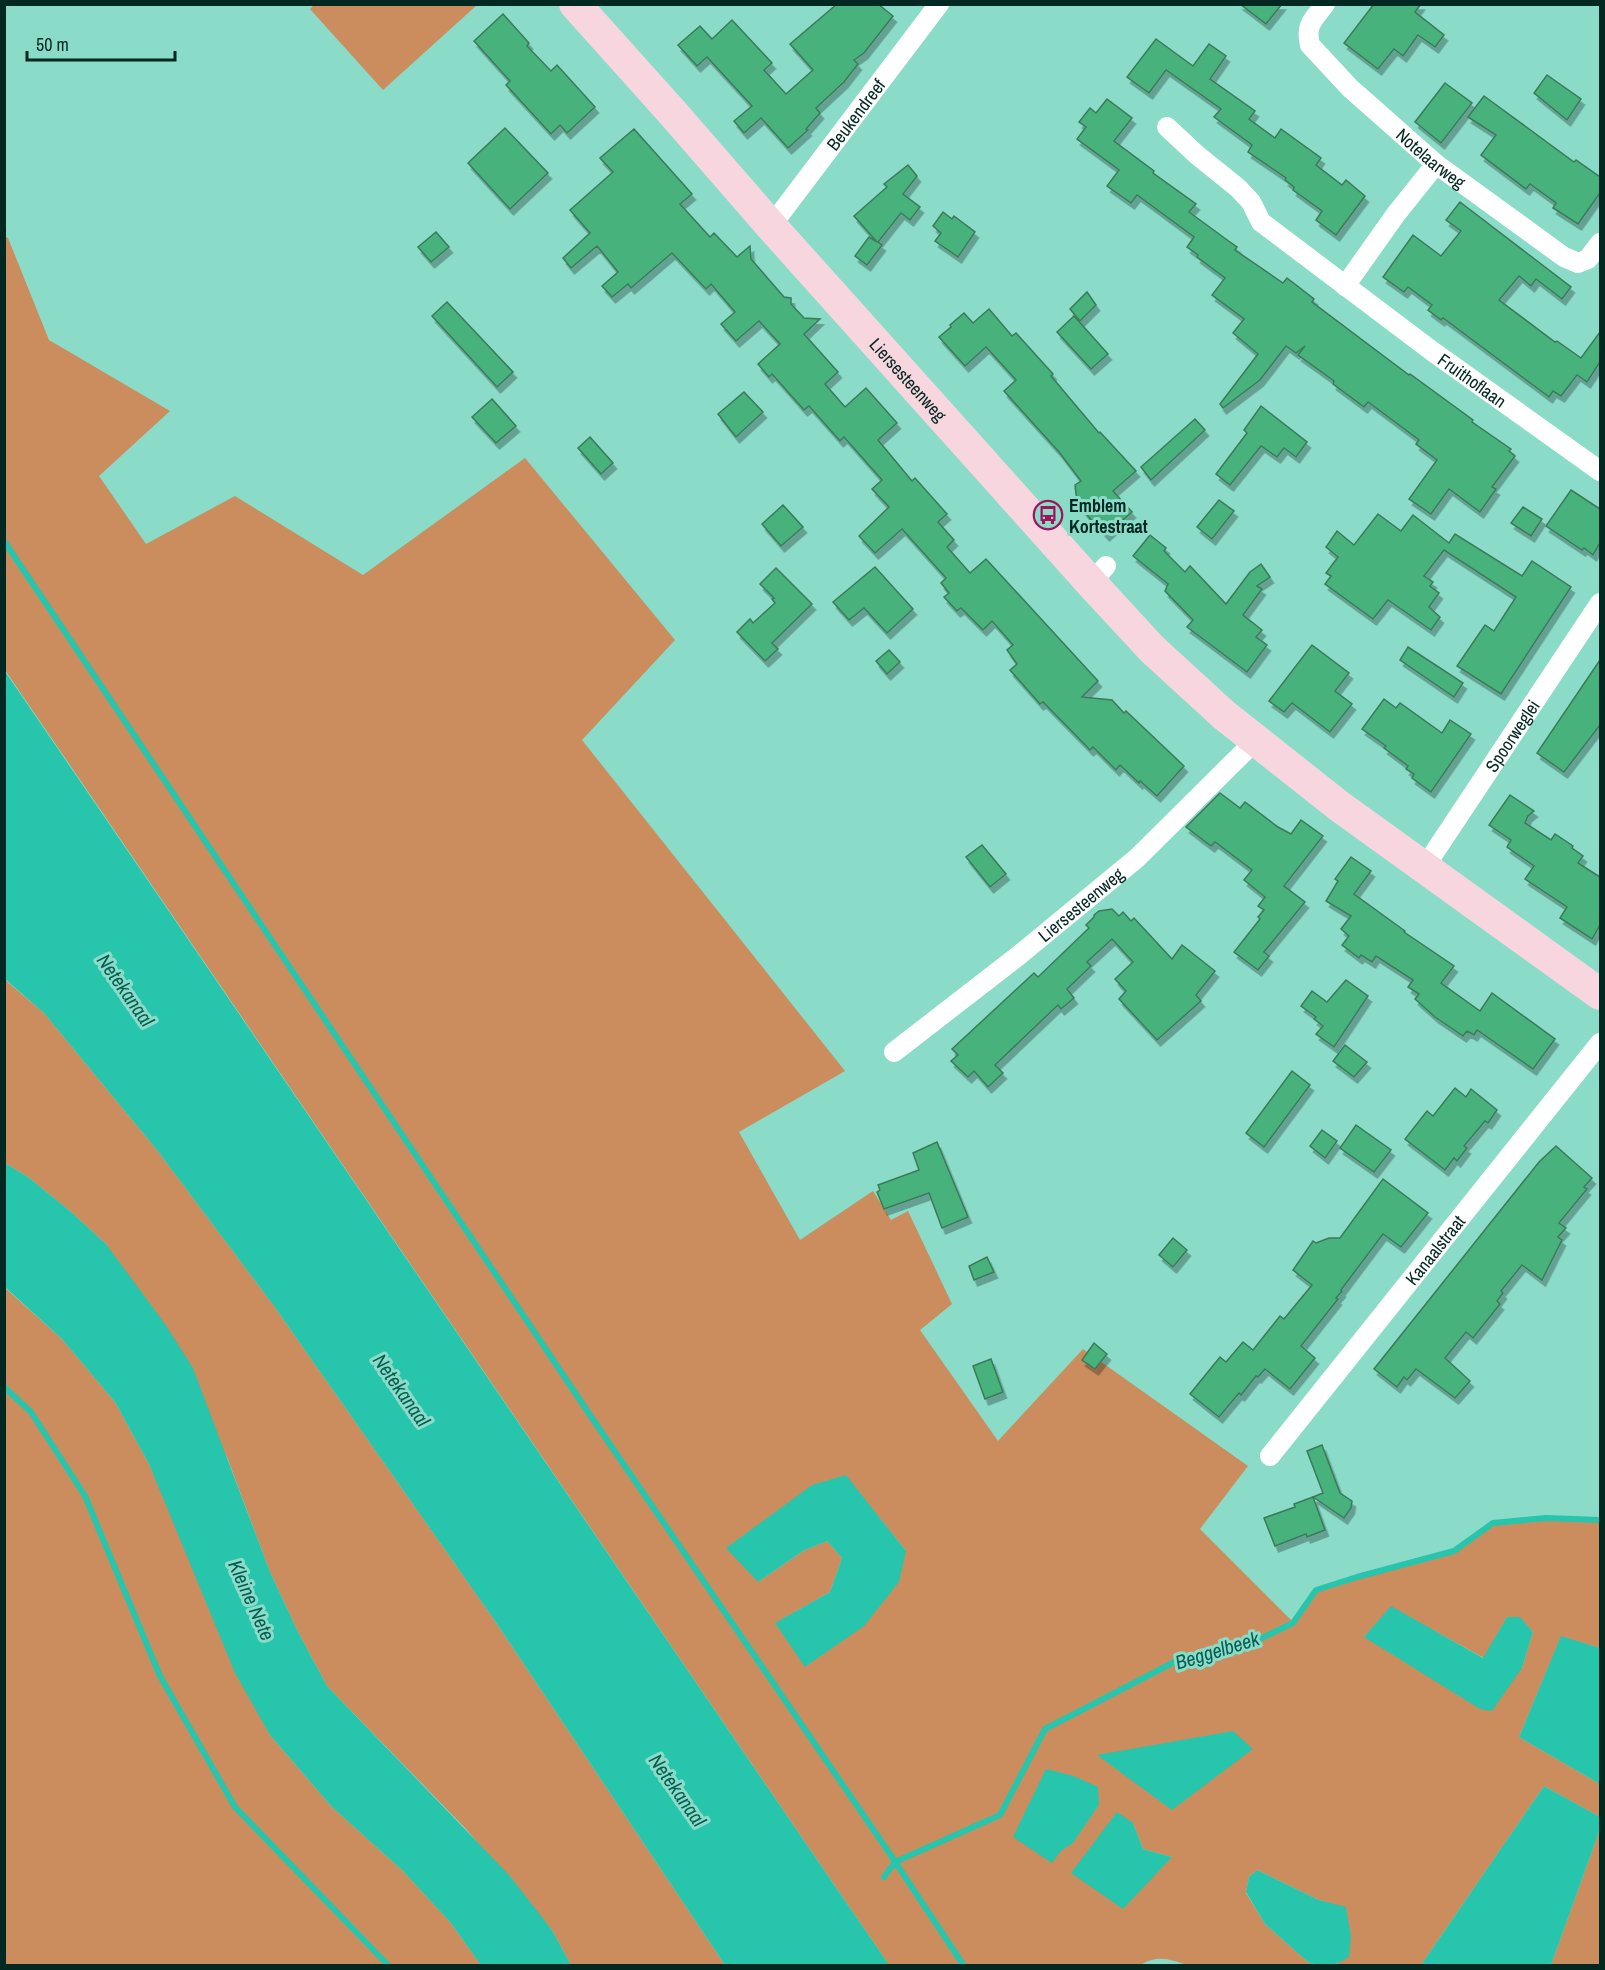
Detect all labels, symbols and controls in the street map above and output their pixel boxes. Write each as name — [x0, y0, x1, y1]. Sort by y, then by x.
scale bar — [27, 24, 176, 62]
text: 50 m — [36, 32, 69, 57]
street label: Beukendreef — [820, 73, 891, 155]
street label: Notelaarweg — [1391, 122, 1471, 195]
street label: Liersesteenweg — [864, 332, 953, 427]
street label: Fruithoflaan — [1433, 347, 1512, 413]
place label: Emblem Kortestraat — [1069, 493, 1148, 539]
bus stop icon: Emblem Kortestraat — [1032, 499, 1064, 531]
street label: Spoorweglei — [1479, 694, 1545, 777]
street label: Liersesteenweg — [1032, 861, 1129, 947]
water label: Netekanaal — [91, 948, 161, 1032]
street label: Kanaalstraat — [1399, 1210, 1470, 1290]
water label: Netekanaal — [367, 1348, 437, 1432]
water label: Kleine Nete — [222, 1555, 282, 1645]
water label: Beggelbeek — [1172, 1624, 1263, 1676]
water label: Netekanaal — [643, 1748, 713, 1832]

